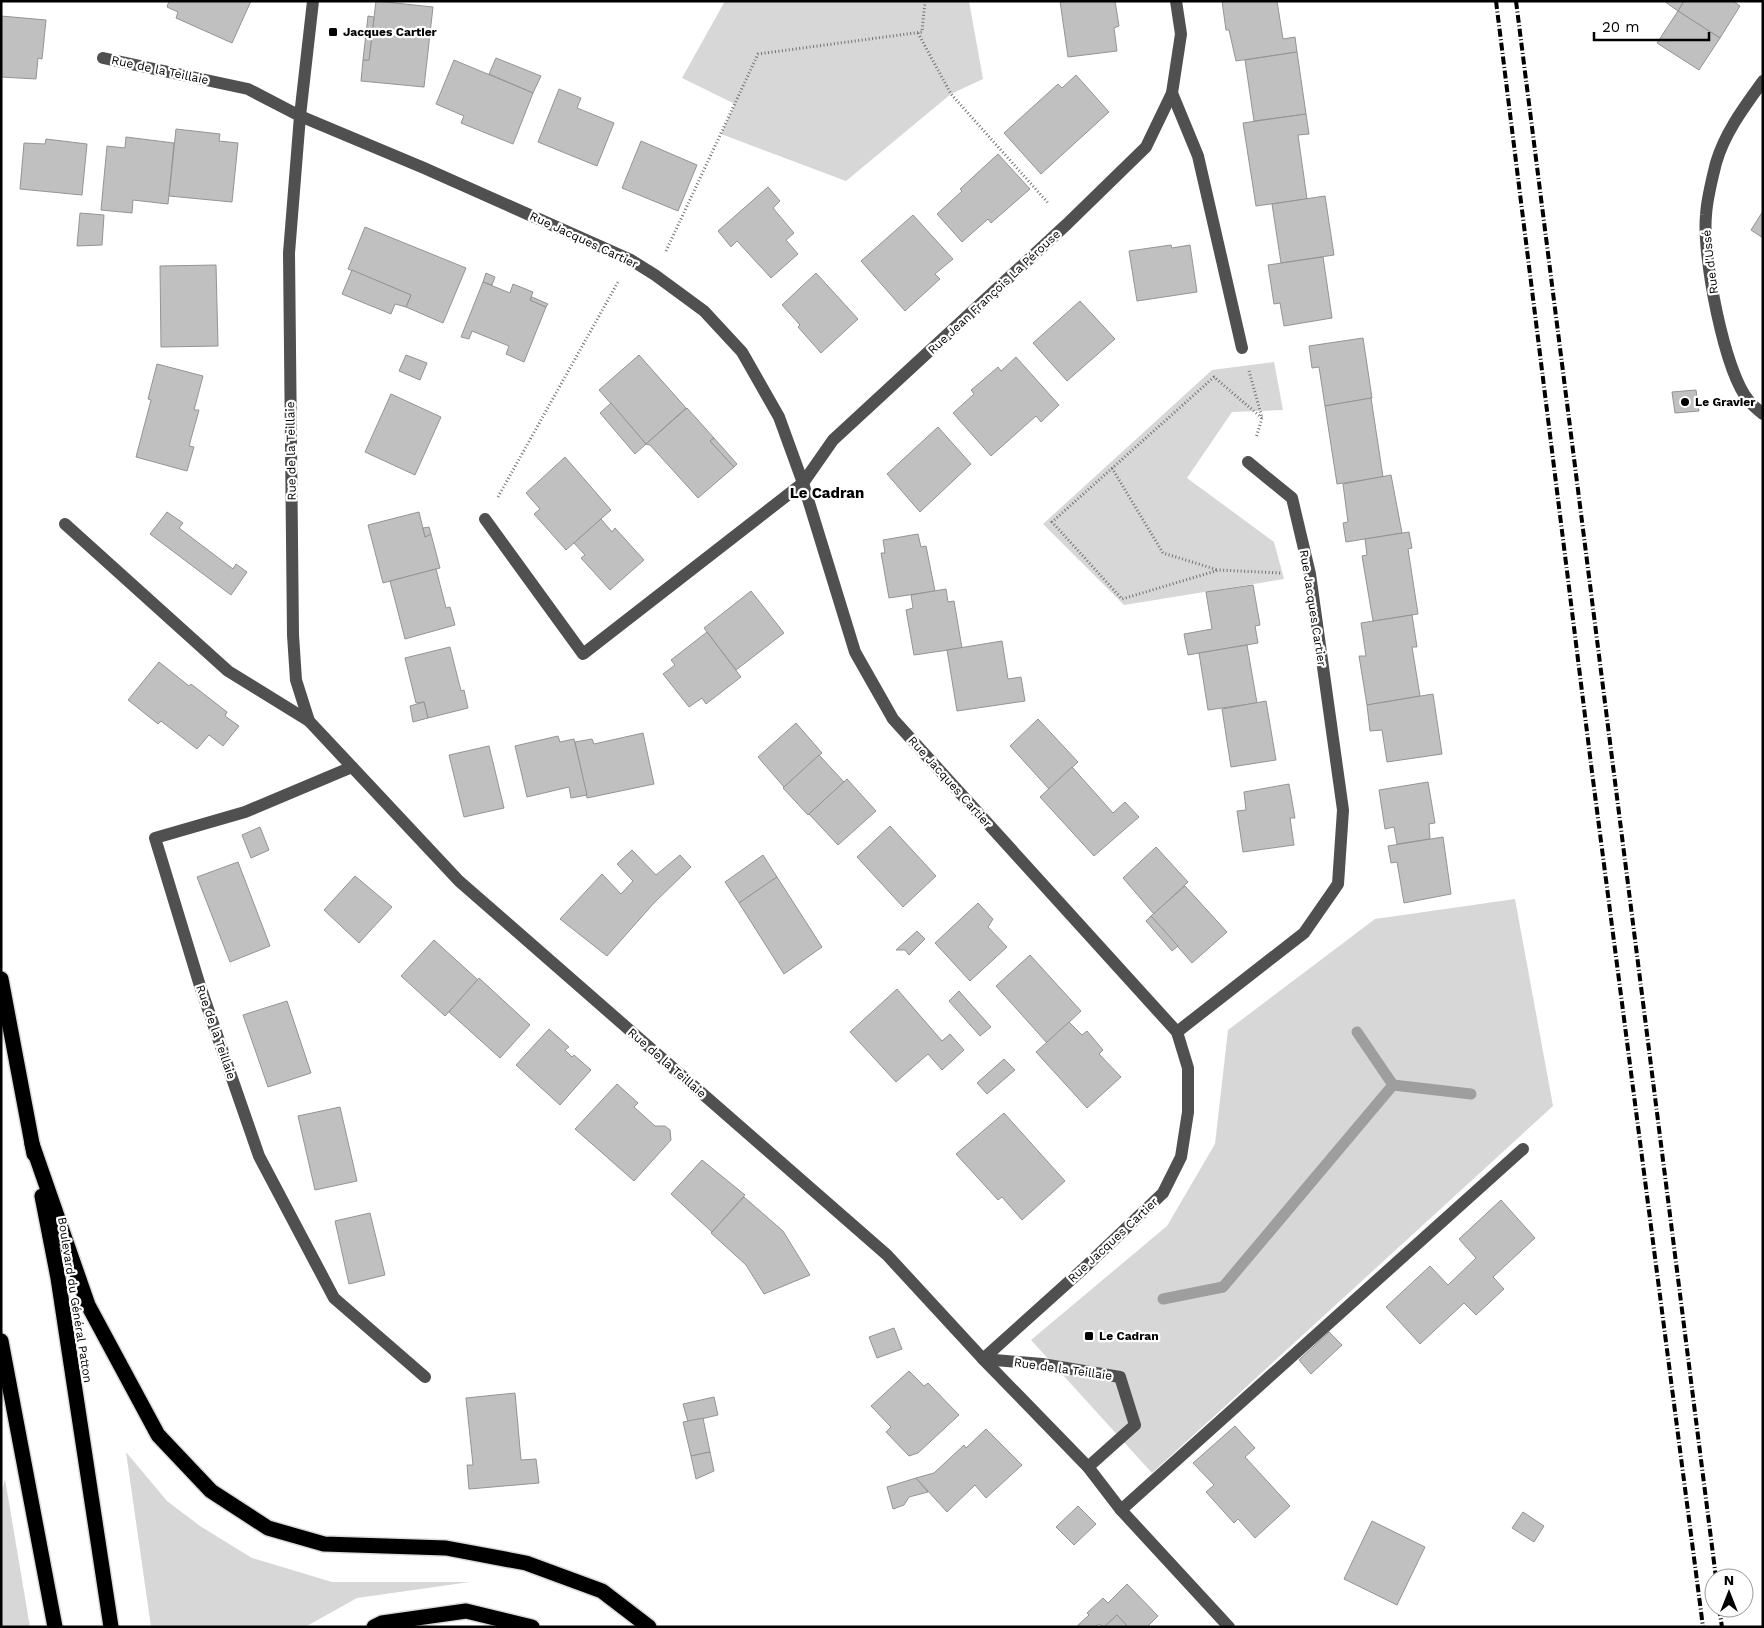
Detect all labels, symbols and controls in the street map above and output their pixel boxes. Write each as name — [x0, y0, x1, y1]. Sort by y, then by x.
scale bar — [1594, 10, 1709, 42]
text: 20 m — [1602, 18, 1640, 36]
place label: Jacques Cartier — [343, 25, 438, 39]
marker: Jacques Cartier — [327, 26, 339, 38]
street label: Rue de la Teillaie — [110, 53, 210, 87]
street label: Rue Jacques Cartier — [528, 209, 640, 271]
street label: Rue Jean François La Pérouse — [925, 227, 1063, 357]
street label: Rue d'Ussé — [1699, 229, 1721, 295]
place label: Le Gravier — [1695, 395, 1756, 409]
marker: Le Gravier — [1679, 396, 1691, 408]
street label: Rue de la Teillaie — [283, 401, 299, 501]
district label: Le Cadran — [790, 484, 864, 502]
street label: Rue Jacques Cartier — [1297, 549, 1329, 667]
street label: Rue Jacques Cartier — [905, 733, 995, 831]
street label: Rue de la Teillaie — [193, 983, 239, 1081]
street label: Rue de la Teillaie — [625, 1025, 709, 1101]
street label: Rue Jacques Cartier — [1065, 1195, 1161, 1285]
street label: Boulevard du Général Patton — [55, 1216, 95, 1384]
place label: Le Cadran — [1099, 1329, 1159, 1343]
marker: Le Cadran — [1083, 1330, 1095, 1342]
street label: Rue de la Teillaie — [1013, 1355, 1113, 1383]
north arrow — [1704, 1568, 1754, 1618]
text: N — [1724, 1572, 1734, 1588]

